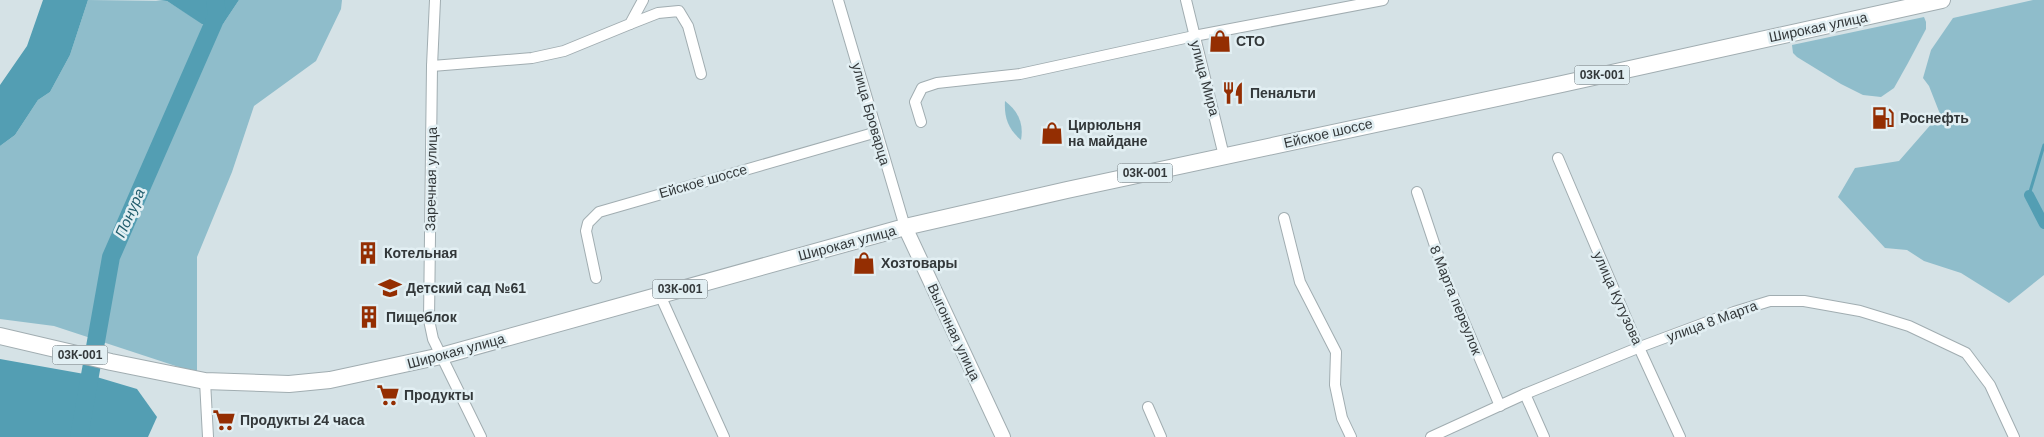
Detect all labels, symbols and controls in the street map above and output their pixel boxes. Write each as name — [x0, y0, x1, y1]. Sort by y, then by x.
street label: Широкая улица — [1767, 9, 1869, 45]
shop icon: СТО — [1207, 28, 1233, 54]
place label: СТО — [1236, 33, 1265, 49]
street label: улица Мира — [1187, 39, 1223, 118]
street label: улица Броварца — [849, 61, 893, 167]
road number: 03К-001 — [1574, 66, 1630, 84]
restaurant icon: Пенальти — [1220, 80, 1246, 106]
place label: Пенальти — [1250, 85, 1316, 101]
fuel station icon: Роснефть — [1870, 105, 1896, 131]
place label: Роснефть — [1900, 110, 1969, 126]
street label: Ейское шоссе — [1282, 115, 1374, 151]
place label: Цирюльня на майдане — [1068, 117, 1148, 149]
shop icon: Цирюльня на майдане — [1039, 120, 1065, 146]
street label: Заречная улица — [422, 127, 440, 231]
street label: Ейское шоссе — [657, 161, 749, 201]
road number: 03К-001 — [1118, 164, 1172, 182]
water label: Понура — [111, 186, 148, 240]
street label: Широкая улица — [796, 222, 898, 264]
building icon: Котельная — [355, 240, 381, 266]
street label: 8 Марта переулок — [1427, 243, 1486, 358]
place label: Котельная — [384, 245, 457, 261]
street label: улица Кутузова — [1590, 249, 1646, 347]
shop icon: Хозтовары — [851, 250, 877, 276]
place label: Хозтовары — [881, 255, 957, 271]
school or university icon: Детский сад №61 — [377, 275, 403, 301]
place label: Детский сад №61 — [406, 280, 526, 296]
road number: 03К-001 — [652, 280, 708, 298]
street label: Выгонная улица — [925, 281, 984, 383]
street label: улица 8 Марта — [1665, 297, 1760, 345]
building icon: Пищеблок — [356, 304, 382, 330]
place label: Пищеблок — [386, 309, 458, 325]
street label: Широкая улица — [405, 330, 507, 372]
road number: 03К-001 — [52, 346, 108, 364]
supermarket icon: Продукты — [375, 382, 401, 408]
place label: Продукты — [404, 387, 474, 403]
supermarket icon: Продукты 24 часа — [211, 407, 237, 433]
place label: Продукты 24 часа — [240, 412, 365, 428]

